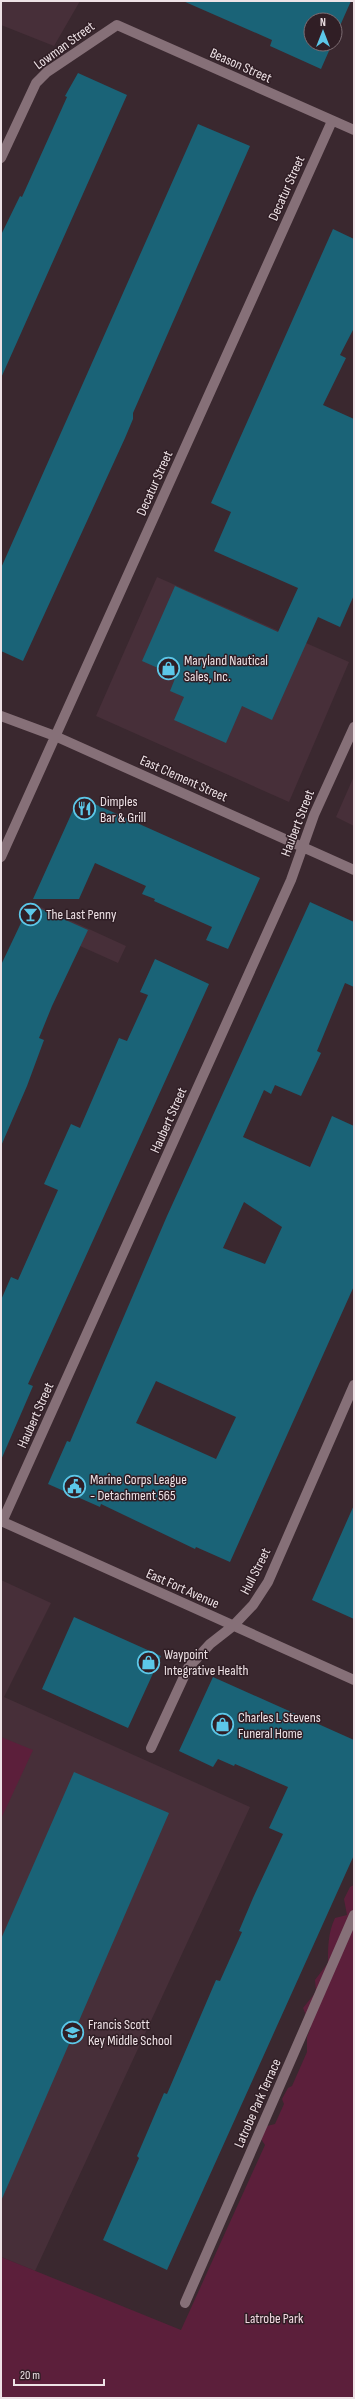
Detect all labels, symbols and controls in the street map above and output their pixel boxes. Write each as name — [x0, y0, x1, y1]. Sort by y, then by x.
north arrow — [303, 12, 343, 52]
text: N — [320, 16, 326, 29]
street label: Lowman Street — [31, 18, 98, 73]
street label: Beason Street — [207, 44, 274, 87]
street label: Decatur Street — [265, 153, 308, 223]
street label: Decatur Street — [133, 448, 176, 518]
place label: Maryland Nautical Sales, Inc. — [184, 652, 268, 685]
shop icon: Maryland Nautical Sales, Inc. — [156, 655, 182, 681]
street label: East Clement Street — [137, 752, 230, 805]
street label: Haubert Street — [277, 787, 318, 859]
place label: Dimples Bar & Grill — [100, 793, 146, 826]
restaurant icon: Dimples Bar & Grill — [72, 796, 98, 822]
bar icon: The Last Penny — [17, 901, 43, 927]
place label: The Last Penny — [46, 906, 117, 923]
street label: Haubert Street — [146, 1085, 190, 1156]
street label: Haubert Street — [13, 1380, 57, 1451]
place label: Marine Corps League - Detachment 565 — [90, 1471, 187, 1504]
public building icon: Marine Corps League - Detachment 565 — [61, 1474, 87, 1500]
street label: Hull Street — [237, 1545, 274, 1597]
street label: East Fort Avenue — [144, 1565, 222, 1612]
place label: Waypoint Integrative Health — [164, 1646, 249, 1679]
shop icon: Waypoint Integrative Health — [135, 1649, 161, 1675]
place label: Charles L Stevens Funeral Home — [238, 1709, 321, 1742]
shop icon: Charles L Stevens Funeral Home — [210, 1712, 236, 1738]
place label: Francis Scott Key Middle School — [88, 2016, 172, 2049]
school or university icon: Francis Scott Key Middle School — [60, 2019, 86, 2045]
street label: Latrobe Park Terrace — [230, 2056, 285, 2150]
park label: Latrobe Park — [245, 2310, 304, 2327]
scale bar — [14, 2361, 104, 2387]
text: 20 m — [20, 2368, 40, 2383]

